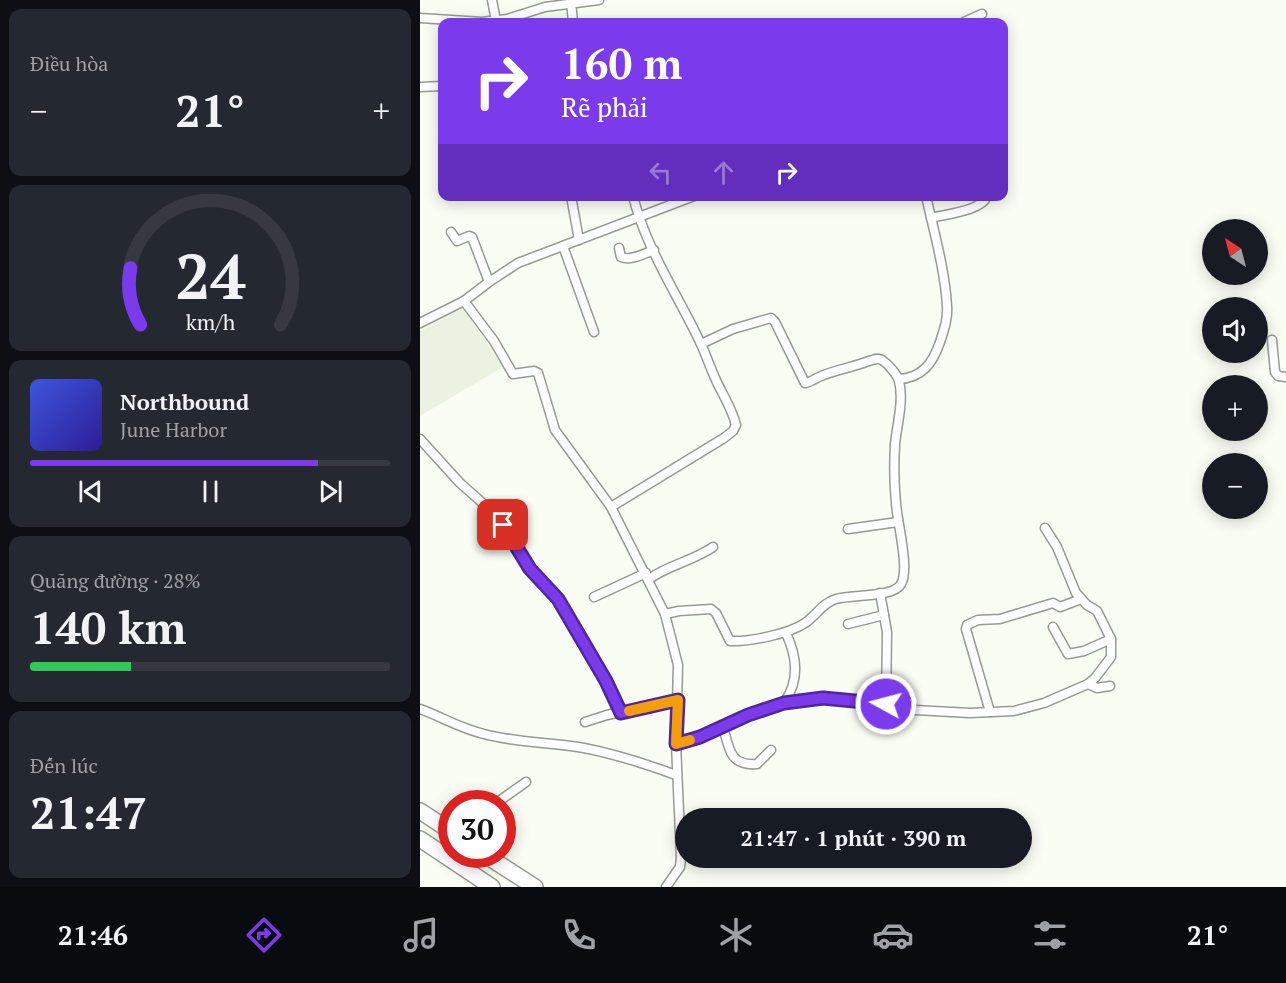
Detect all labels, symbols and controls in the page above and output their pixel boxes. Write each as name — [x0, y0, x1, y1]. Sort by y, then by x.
text: 160 m — [561, 35, 682, 91]
icon: right — [462, 42, 540, 120]
text: Điều hòa — [30, 50, 108, 77]
text: 21° — [175, 80, 245, 140]
text: − — [30, 89, 48, 132]
text: + — [372, 89, 390, 132]
text: Rẽ phải — [561, 89, 648, 125]
icon: left — [644, 156, 677, 189]
icon: ahead — [707, 156, 740, 189]
icon: right — [770, 156, 803, 189]
north arrow — [1202, 219, 1268, 285]
map controls — [1202, 219, 1268, 519]
text: 24 — [175, 234, 245, 317]
button: sound — [1202, 297, 1268, 363]
text: km/h — [185, 308, 235, 336]
button: + — [1202, 375, 1268, 441]
text: Northbound — [120, 387, 249, 416]
text: June Harbor — [120, 416, 227, 443]
button: − — [1202, 453, 1268, 519]
icon: previous — [74, 475, 107, 508]
icon: pause — [194, 475, 227, 508]
icon: next — [314, 475, 347, 508]
pin — [477, 499, 528, 550]
icon: arrive — [486, 508, 519, 541]
text: Quãng đường · 28% — [30, 567, 201, 594]
text: 140 km — [30, 597, 186, 657]
position arrow — [854, 672, 918, 736]
text: Đến lúc — [30, 752, 98, 779]
text: 21:47 — [30, 782, 147, 842]
speed limit sign: 30 — [438, 790, 516, 868]
text: 21:47 · 1 phút · 390 m — [741, 823, 966, 852]
icon: directions — [243, 914, 285, 956]
icon: music — [400, 914, 442, 956]
icon: phone — [558, 914, 600, 956]
icon: climate — [715, 914, 757, 956]
icon: car — [872, 914, 914, 956]
icon: filters — [1029, 914, 1071, 956]
text: 21:46 — [58, 917, 128, 953]
text: 21° — [1187, 917, 1228, 953]

